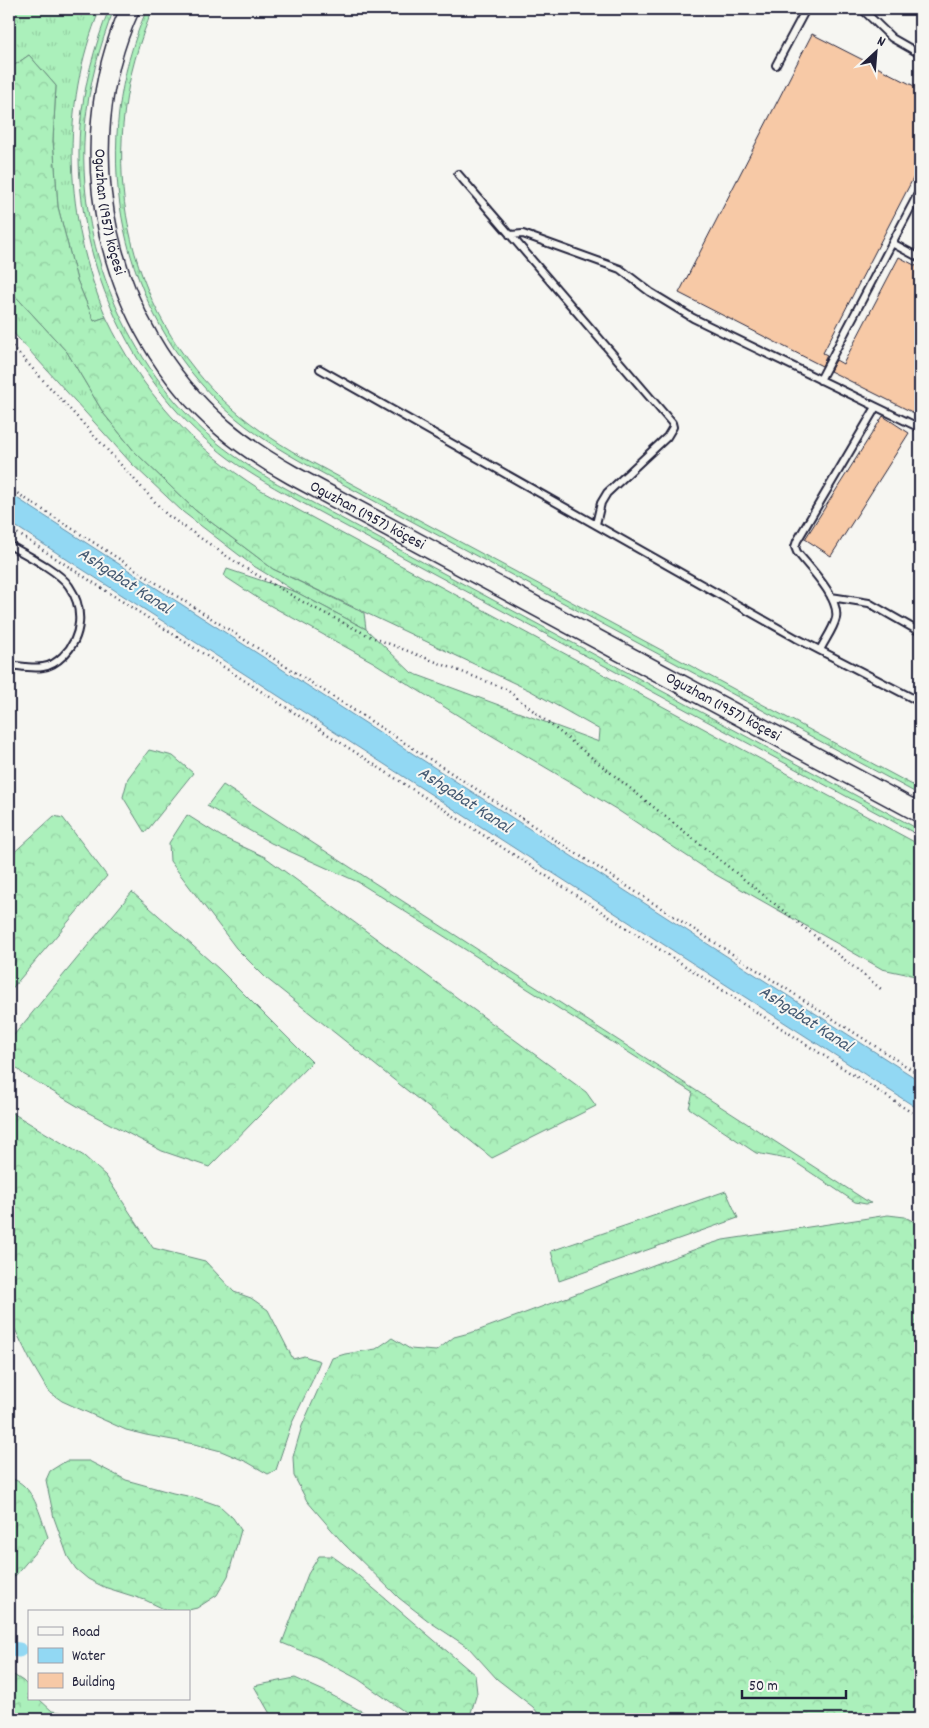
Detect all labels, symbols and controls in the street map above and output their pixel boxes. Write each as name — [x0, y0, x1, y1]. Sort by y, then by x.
north arrow — [852, 28, 902, 78]
text: N — [873, 32, 888, 53]
street label: Oguzhan (1957) köçesi — [88, 149, 131, 278]
street label: Oguzhan (1957) köçesi — [305, 475, 429, 556]
water label: Ashgabat Kanal — [72, 542, 177, 622]
street label: Oguzhan (1957) köçesi — [661, 667, 785, 747]
water label: Ashgabat Kanal — [412, 761, 517, 841]
water label: Ashgabat Kanal — [753, 980, 858, 1060]
legend — [28, 1610, 190, 1700]
text: Road — [72, 1622, 100, 1644]
text: Water — [72, 1646, 106, 1668]
scale bar — [742, 1668, 845, 1700]
text: Building — [72, 1672, 115, 1694]
text: 50 m — [749, 1676, 778, 1698]

